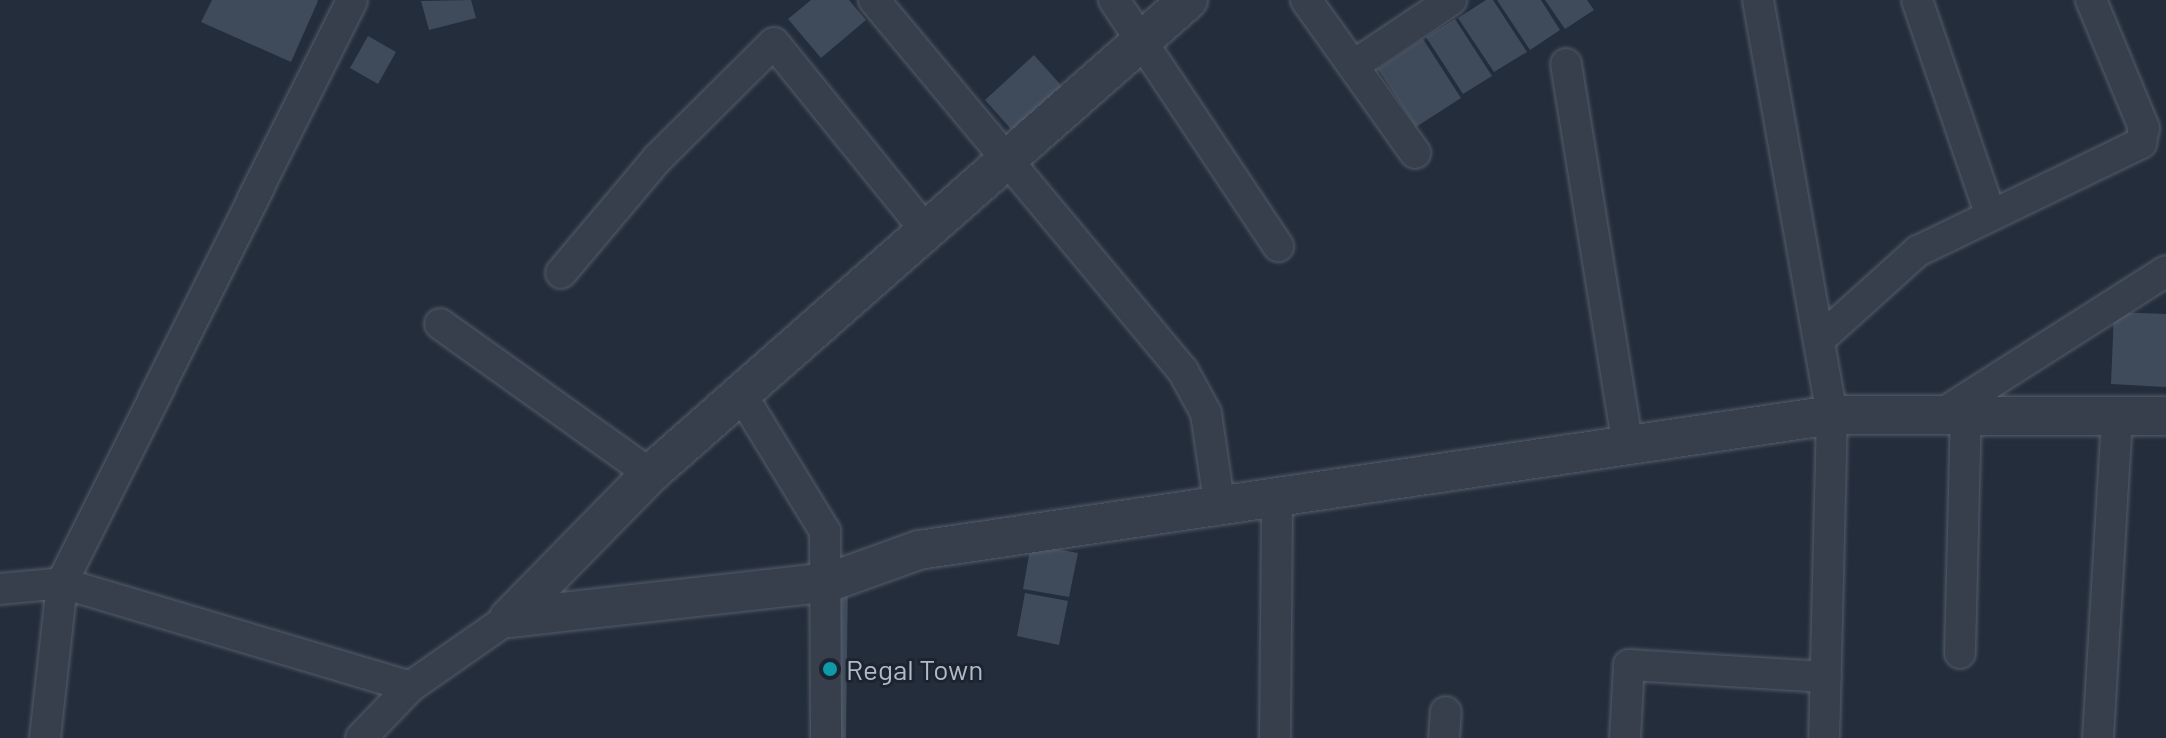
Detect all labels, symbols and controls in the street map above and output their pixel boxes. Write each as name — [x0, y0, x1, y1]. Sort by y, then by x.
place label: Regal Town — [846, 652, 983, 686]
marker: Regal Town — [821, 660, 839, 678]

